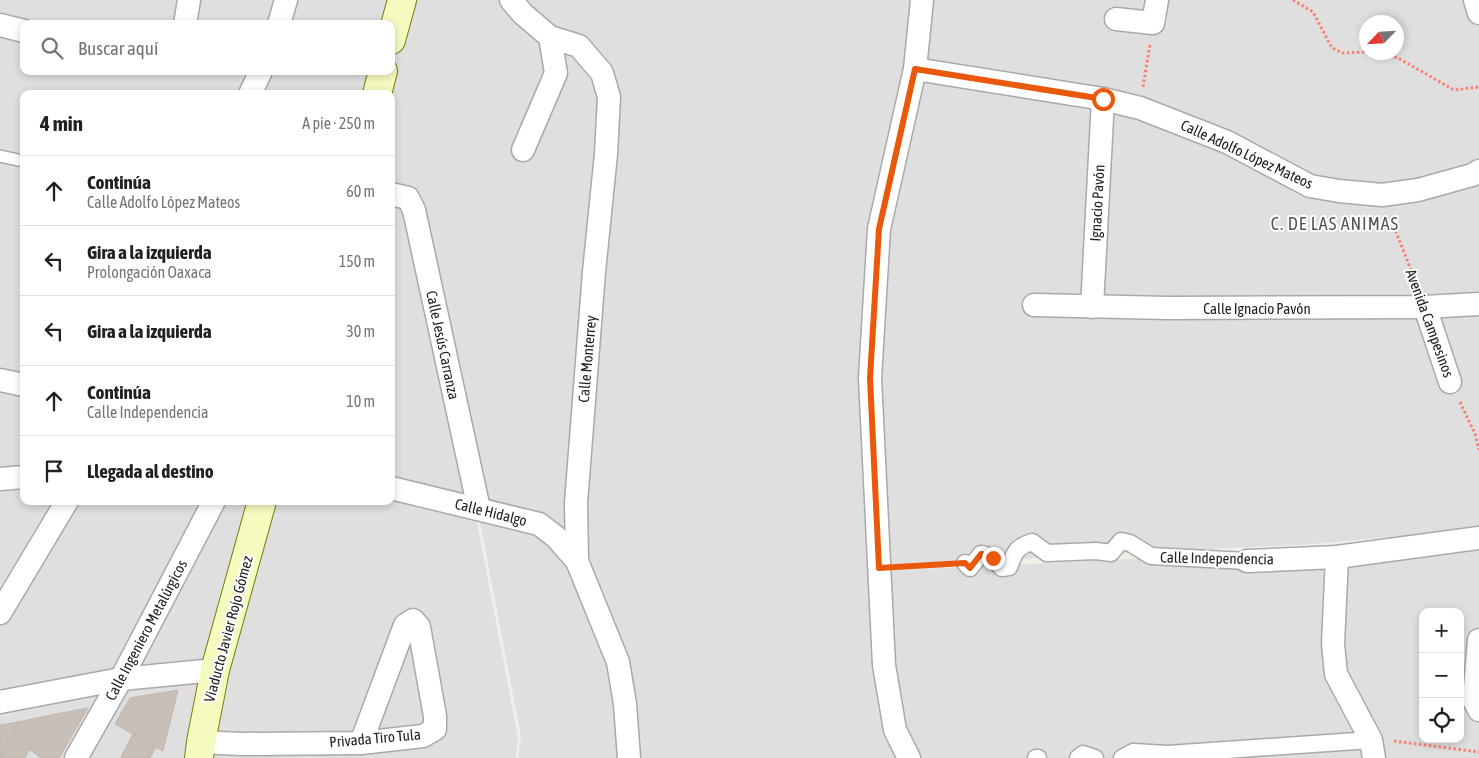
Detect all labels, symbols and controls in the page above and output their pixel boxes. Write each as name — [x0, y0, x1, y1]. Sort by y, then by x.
north arrow — [1359, 15, 1404, 60]
search box — [20, 20, 395, 75]
icon: search — [38, 34, 66, 62]
text: Buscar aquí — [78, 37, 158, 59]
route start — [1092, 88, 1115, 111]
text: 4 min — [40, 111, 83, 135]
text: A pie · 250 m — [302, 114, 375, 132]
street label: Calle Adolfo López Mateos — [1178, 116, 1316, 192]
street label: Ignacio Pavón — [1086, 164, 1108, 242]
text: Continúa — [87, 171, 151, 193]
icon: ahead — [40, 177, 68, 205]
text: 60 m — [346, 182, 375, 200]
text: Calle Adolfo López Mateos — [87, 193, 240, 211]
district label: C. DE LAS ANIMAS — [1271, 213, 1399, 234]
text: Gira a la izquierda — [87, 241, 212, 263]
icon: left — [40, 247, 68, 275]
text: 150 m — [339, 252, 375, 270]
text: Prolongación Oaxaca — [87, 263, 212, 281]
street label: Avenida Campesinos — [1403, 267, 1457, 379]
street label: Calle Jesús Carranza — [423, 289, 463, 401]
street label: Calle Ignacio Pavón — [1203, 300, 1311, 317]
street label: Calle Monterrey — [575, 315, 599, 403]
icon: left — [40, 317, 68, 345]
text: Gira a la izquierda — [87, 320, 212, 342]
text: 30 m — [346, 322, 375, 340]
text: Continúa — [87, 381, 151, 403]
icon: ahead — [40, 387, 68, 415]
text: 10 m — [346, 392, 375, 410]
text: Calle Independencia — [87, 403, 208, 421]
icon: arrive — [40, 457, 68, 485]
text: Llegada al destino — [87, 460, 214, 482]
street label: Calle Hidalgo — [453, 495, 529, 529]
route end — [982, 547, 1005, 570]
street label: Calle Independencia — [1160, 549, 1274, 567]
street label: Viaducto Javier Rojo Gómez — [200, 553, 256, 704]
street label: Calle Ingeniero Metalúrgicos — [102, 557, 190, 703]
map controls — [1419, 608, 1464, 743]
button: + — [1419, 608, 1464, 653]
button: − — [1419, 653, 1464, 698]
button: locate — [1419, 698, 1464, 743]
street label: Privada Tiro Tula — [329, 726, 421, 750]

